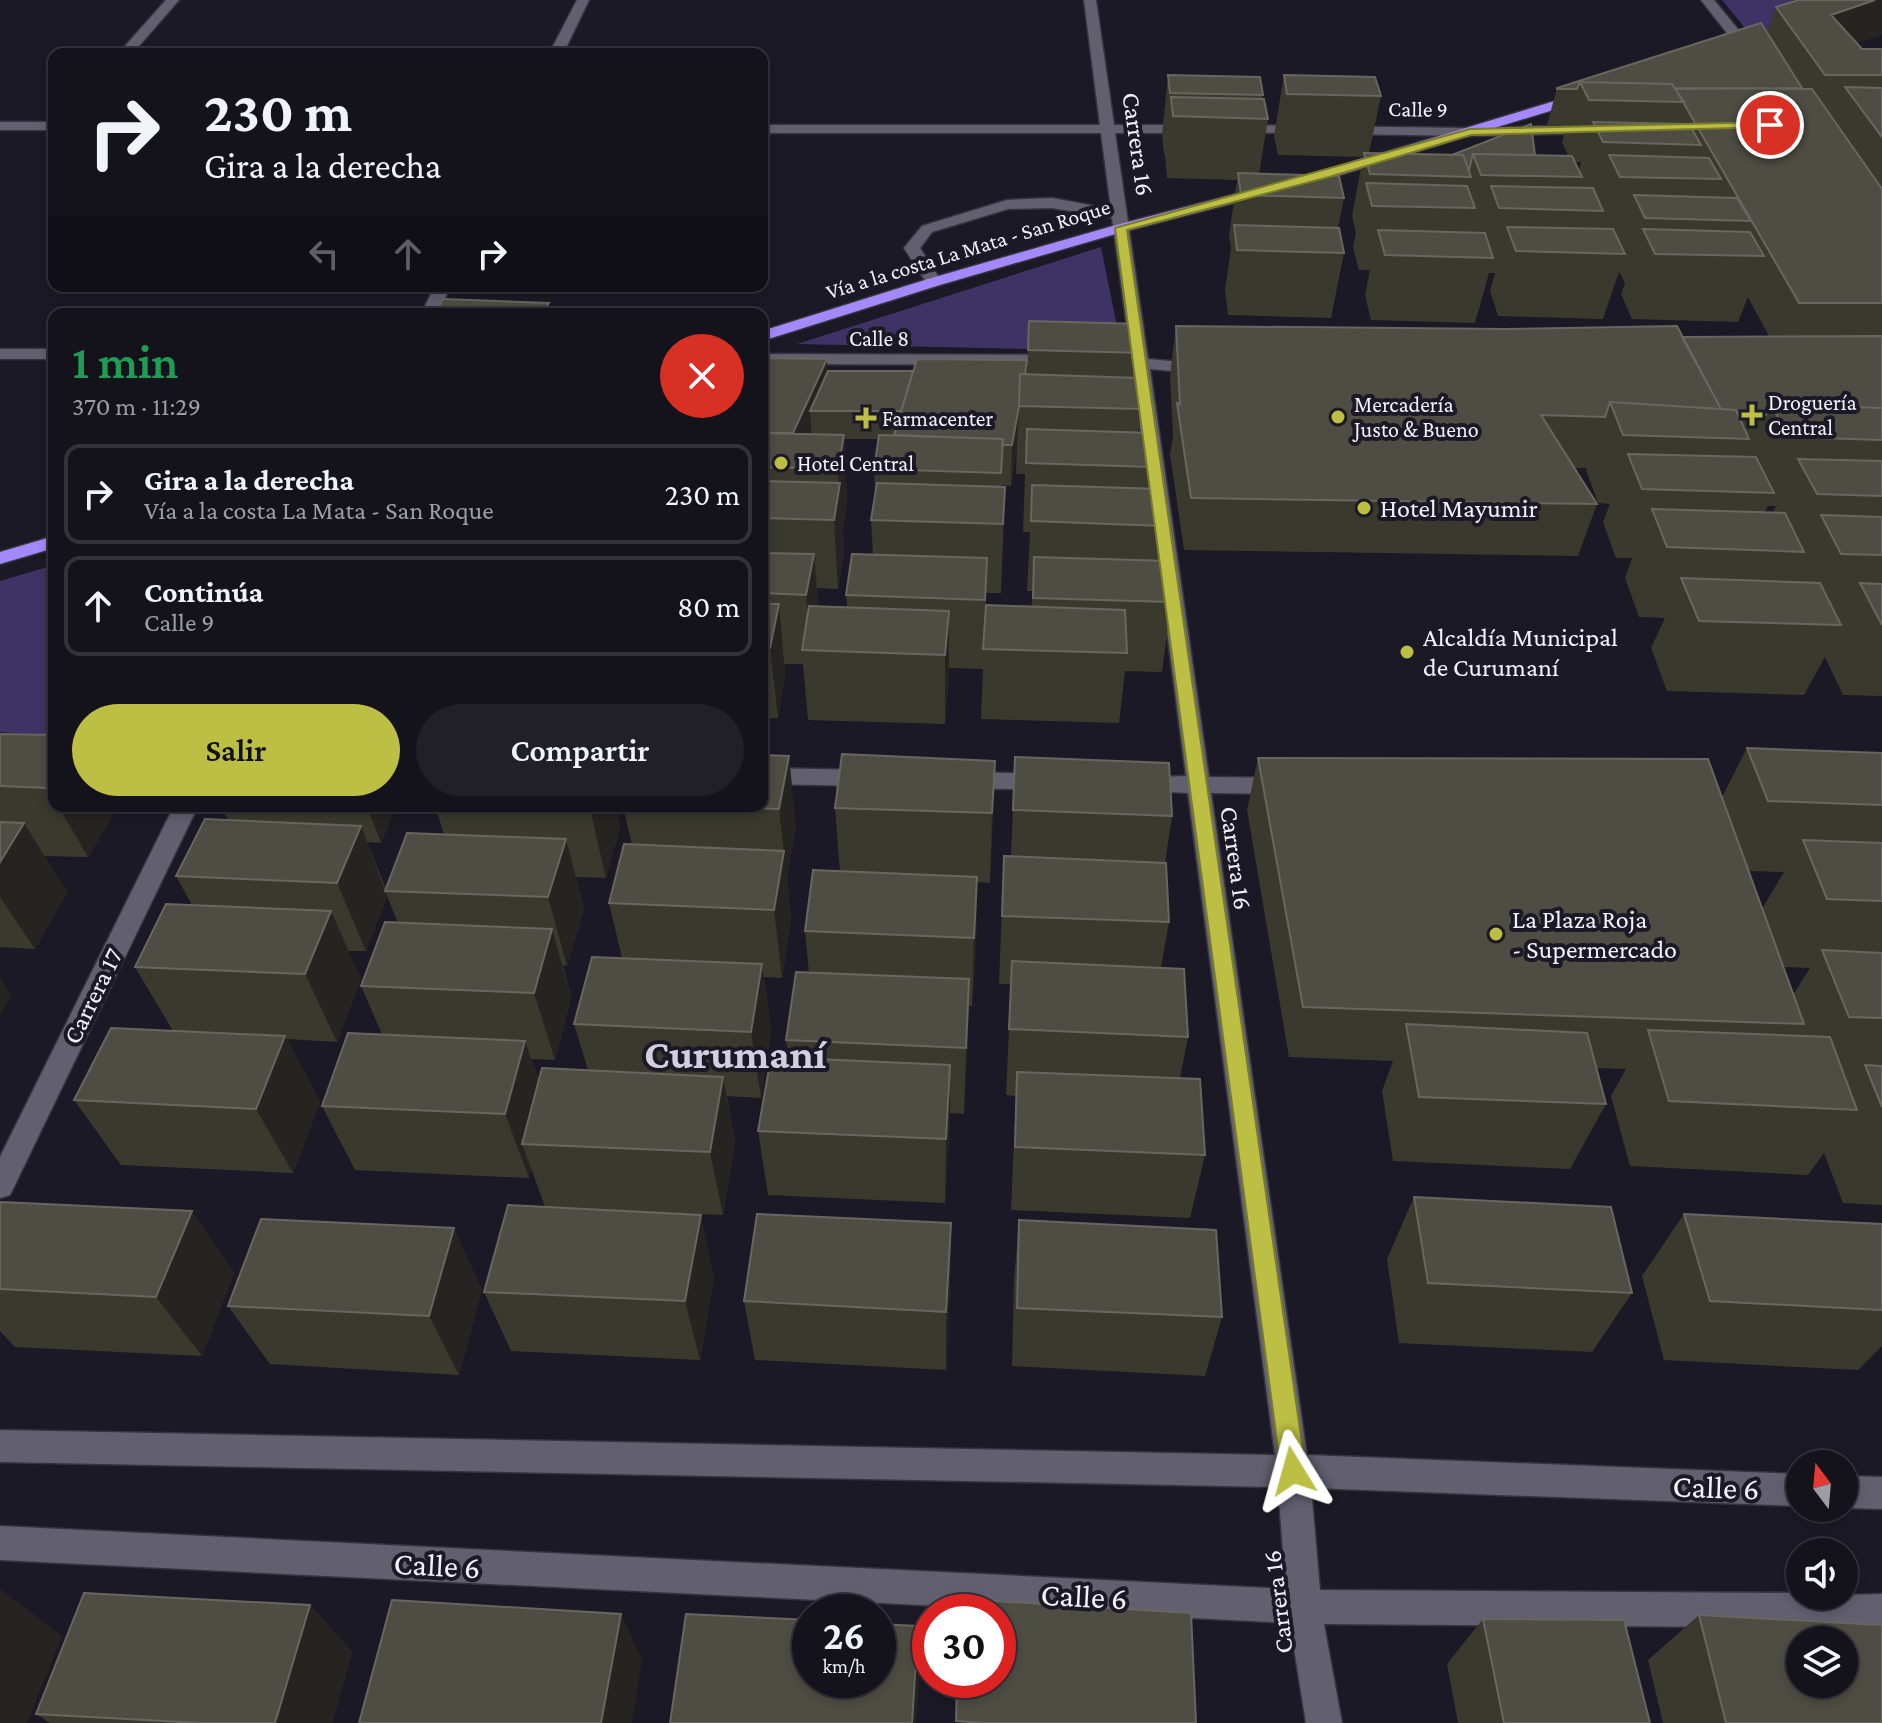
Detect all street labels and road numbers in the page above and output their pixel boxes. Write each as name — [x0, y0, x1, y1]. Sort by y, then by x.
street label: Carrera 16 — [1116, 90, 1160, 198]
street label: Calle 9 — [1388, 96, 1448, 122]
street label: Vía a la costa La Mata - San Roque — [823, 194, 1113, 304]
street label: Calle 8 — [849, 326, 909, 351]
street label: Carrera 16 — [1214, 804, 1258, 912]
street label: Carrera 17 — [57, 943, 129, 1049]
street label: Calle 6 — [1672, 1467, 1760, 1507]
street label: Calle 6 — [393, 1545, 481, 1585]
street label: Carrera 16 — [1257, 1549, 1299, 1655]
street label: Calle 6 — [1040, 1576, 1128, 1616]

